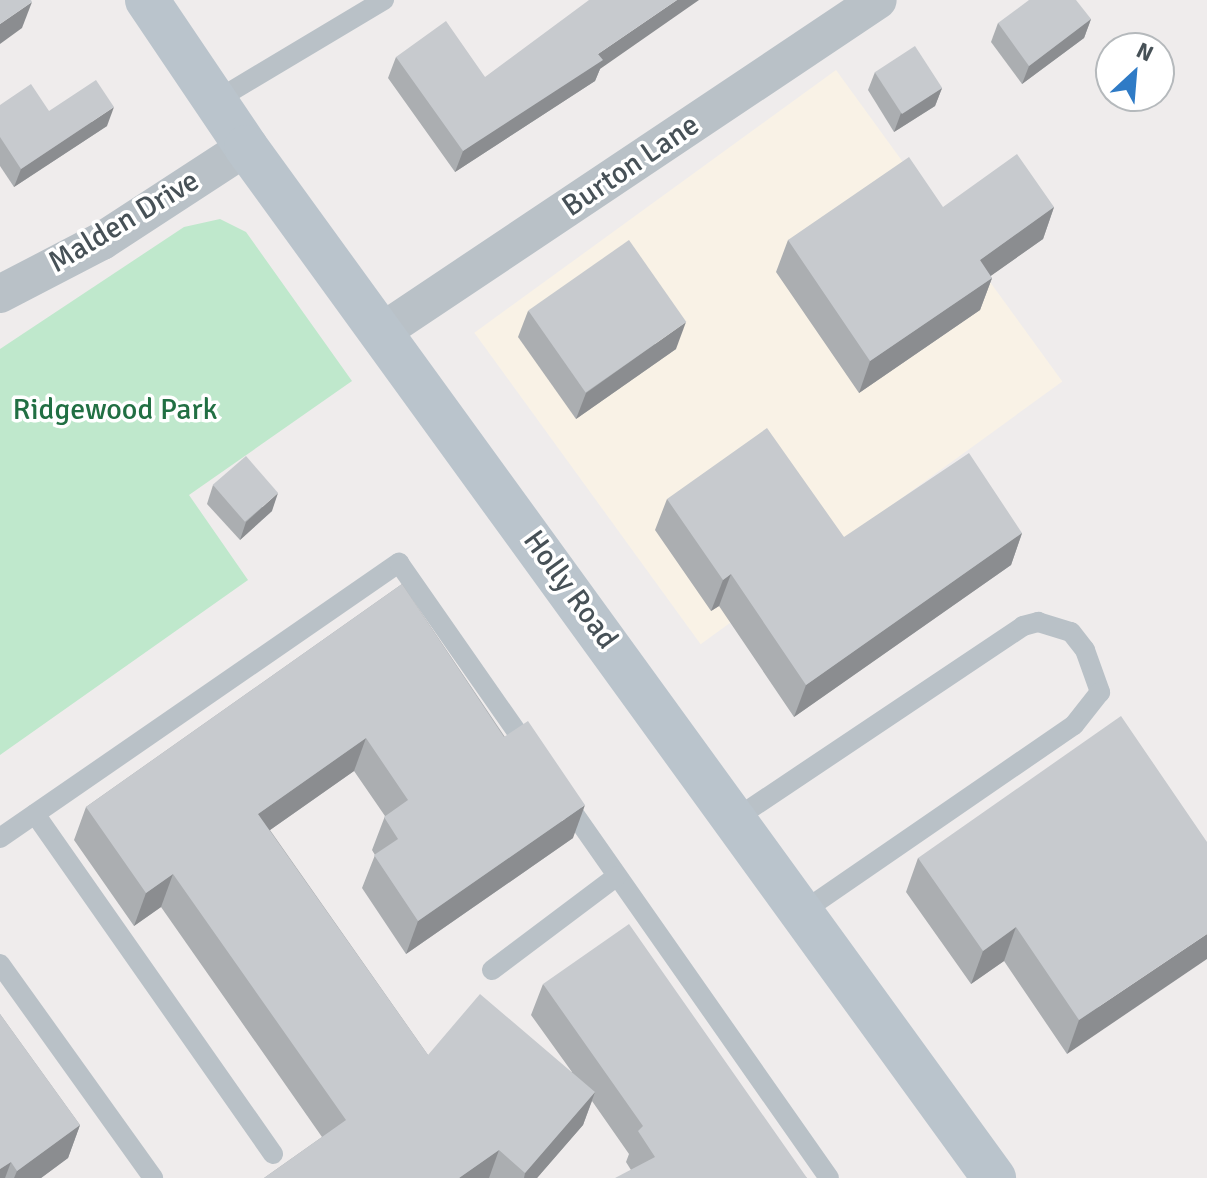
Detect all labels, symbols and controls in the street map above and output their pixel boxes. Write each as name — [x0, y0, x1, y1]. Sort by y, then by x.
north arrow — [1095, 32, 1175, 112]
text: N — [1132, 36, 1158, 67]
street label: Burton Lane — [556, 107, 706, 225]
street label: Malden Drive — [42, 163, 206, 281]
park label: Ridgewood Park — [12, 392, 218, 428]
street label: Holly Road — [515, 524, 625, 656]

